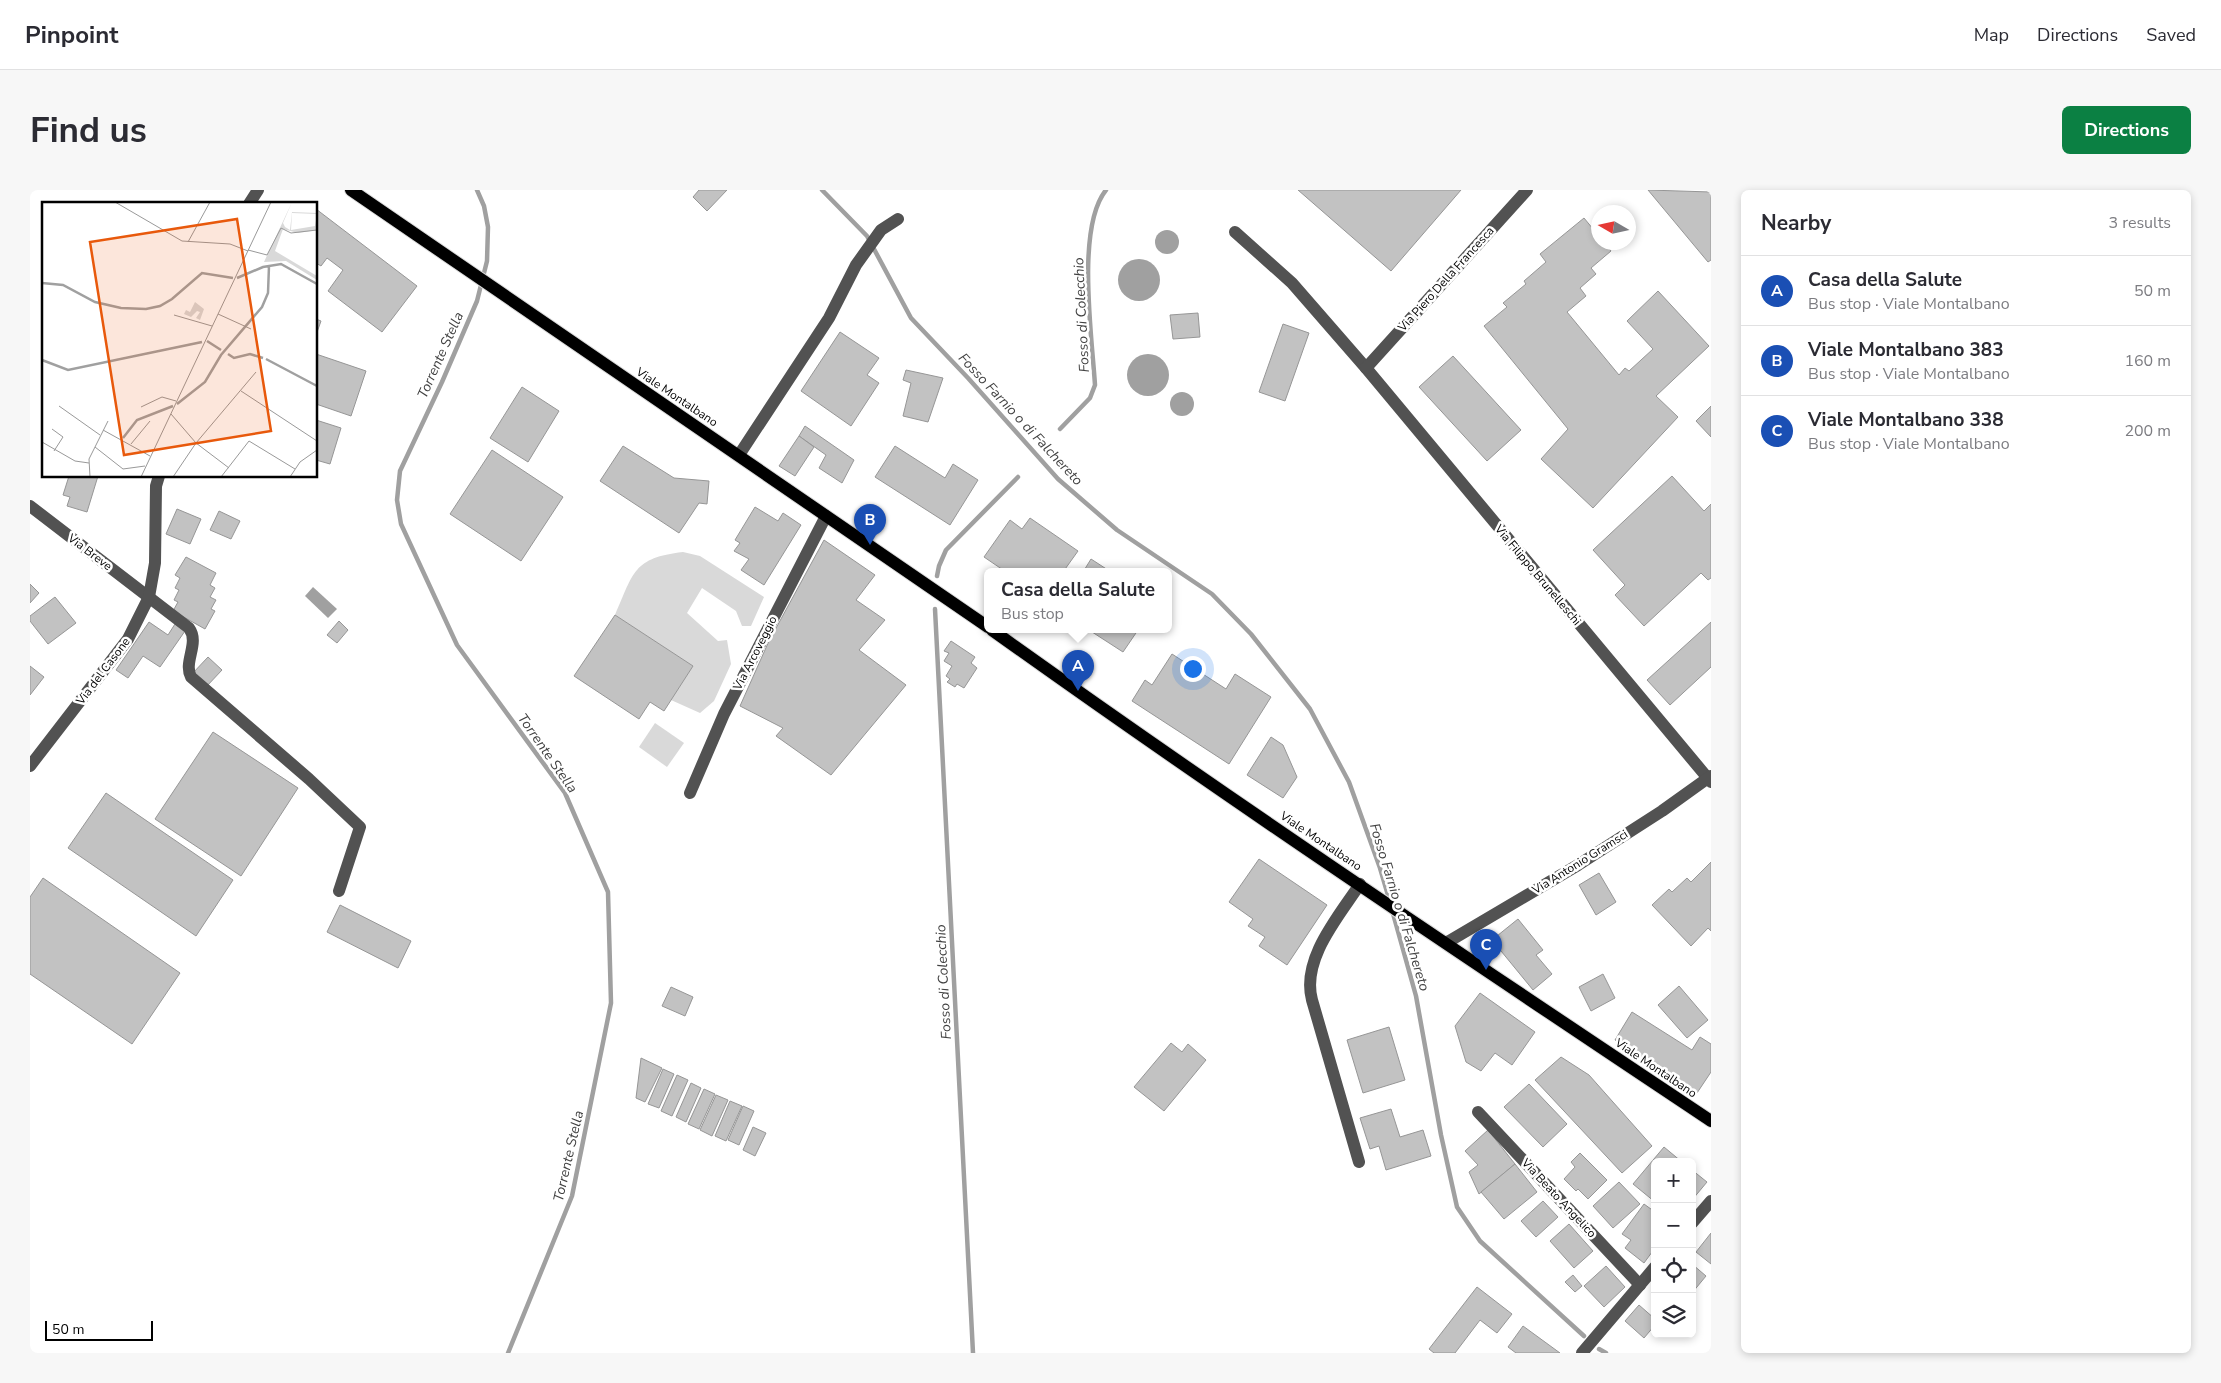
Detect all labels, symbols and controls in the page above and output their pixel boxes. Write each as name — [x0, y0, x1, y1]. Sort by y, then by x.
text: Pinpoint — [25, 19, 118, 51]
text: Map — [1974, 23, 2009, 47]
text: Directions — [2037, 23, 2118, 47]
text: Saved — [2146, 23, 2196, 47]
button: Directions — [2062, 106, 2191, 154]
text: Find us — [30, 107, 147, 154]
inset map — [42, 202, 318, 478]
north arrow — [1591, 205, 1636, 250]
text: Nearby — [1761, 209, 1831, 237]
text: 3 results — [2109, 212, 2171, 234]
street label: Via Piero Della Francesca — [1394, 223, 1498, 336]
water label: Fosso di Colecchio — [1069, 257, 1094, 373]
text: Casa della Salute — [1808, 267, 1962, 293]
text: A — [1771, 280, 1783, 302]
text: 50 m — [2134, 280, 2171, 302]
text: Bus stop · Viale Montalbano — [1808, 293, 2010, 315]
water label: Torrente Stella — [413, 309, 468, 402]
text: Viale Montalbano 383 — [1808, 337, 2004, 363]
water label: Fosso Farnio o di Falchereto — [954, 349, 1087, 490]
text: B — [1771, 350, 1783, 372]
text: 160 m — [2124, 350, 2171, 372]
street label: Viale Montalbano — [632, 363, 721, 430]
text: Bus stop · Viale Montalbano — [1808, 363, 2010, 385]
text: Viale Montalbano 338 — [1808, 407, 2004, 433]
text: C — [1772, 420, 1782, 442]
text: 200 m — [2124, 420, 2171, 442]
text: Bus stop · Viale Montalbano — [1808, 433, 2010, 455]
pin: B — [854, 504, 886, 545]
street label: Via Filippo Brunelleschi — [1491, 521, 1585, 629]
street label: Via Breve — [64, 529, 115, 574]
popup — [984, 568, 1172, 633]
text: Casa della Salute — [1001, 577, 1155, 603]
text: Bus stop — [1001, 603, 1064, 625]
street label: Via Arcoveggio — [729, 613, 781, 694]
street label: Via del Casone — [72, 634, 134, 709]
pin: A — [1062, 650, 1094, 691]
your location — [1180, 656, 1206, 682]
water label: Torrente Stella — [513, 710, 582, 797]
street label: Viale Montalbano — [1276, 807, 1365, 874]
water label: Fosso Farnio o di Falchereto — [1365, 821, 1434, 994]
street label: Via Antonio Gramsci — [1528, 826, 1631, 898]
water label: Fosso di Colecchio — [931, 924, 956, 1040]
pin: C — [1470, 929, 1502, 970]
street label: Viale Montalbano — [1611, 1034, 1700, 1101]
water label: Torrente Stella — [549, 1109, 588, 1204]
street label: Via Beato Angelico — [1517, 1154, 1600, 1241]
map controls — [1651, 1158, 1696, 1338]
button: + — [1651, 1158, 1696, 1203]
button: − — [1651, 1203, 1696, 1248]
button: locate — [1651, 1248, 1696, 1293]
button: layers — [1651, 1293, 1696, 1338]
scale bar — [45, 1318, 152, 1341]
text: 50 m — [52, 1320, 84, 1339]

